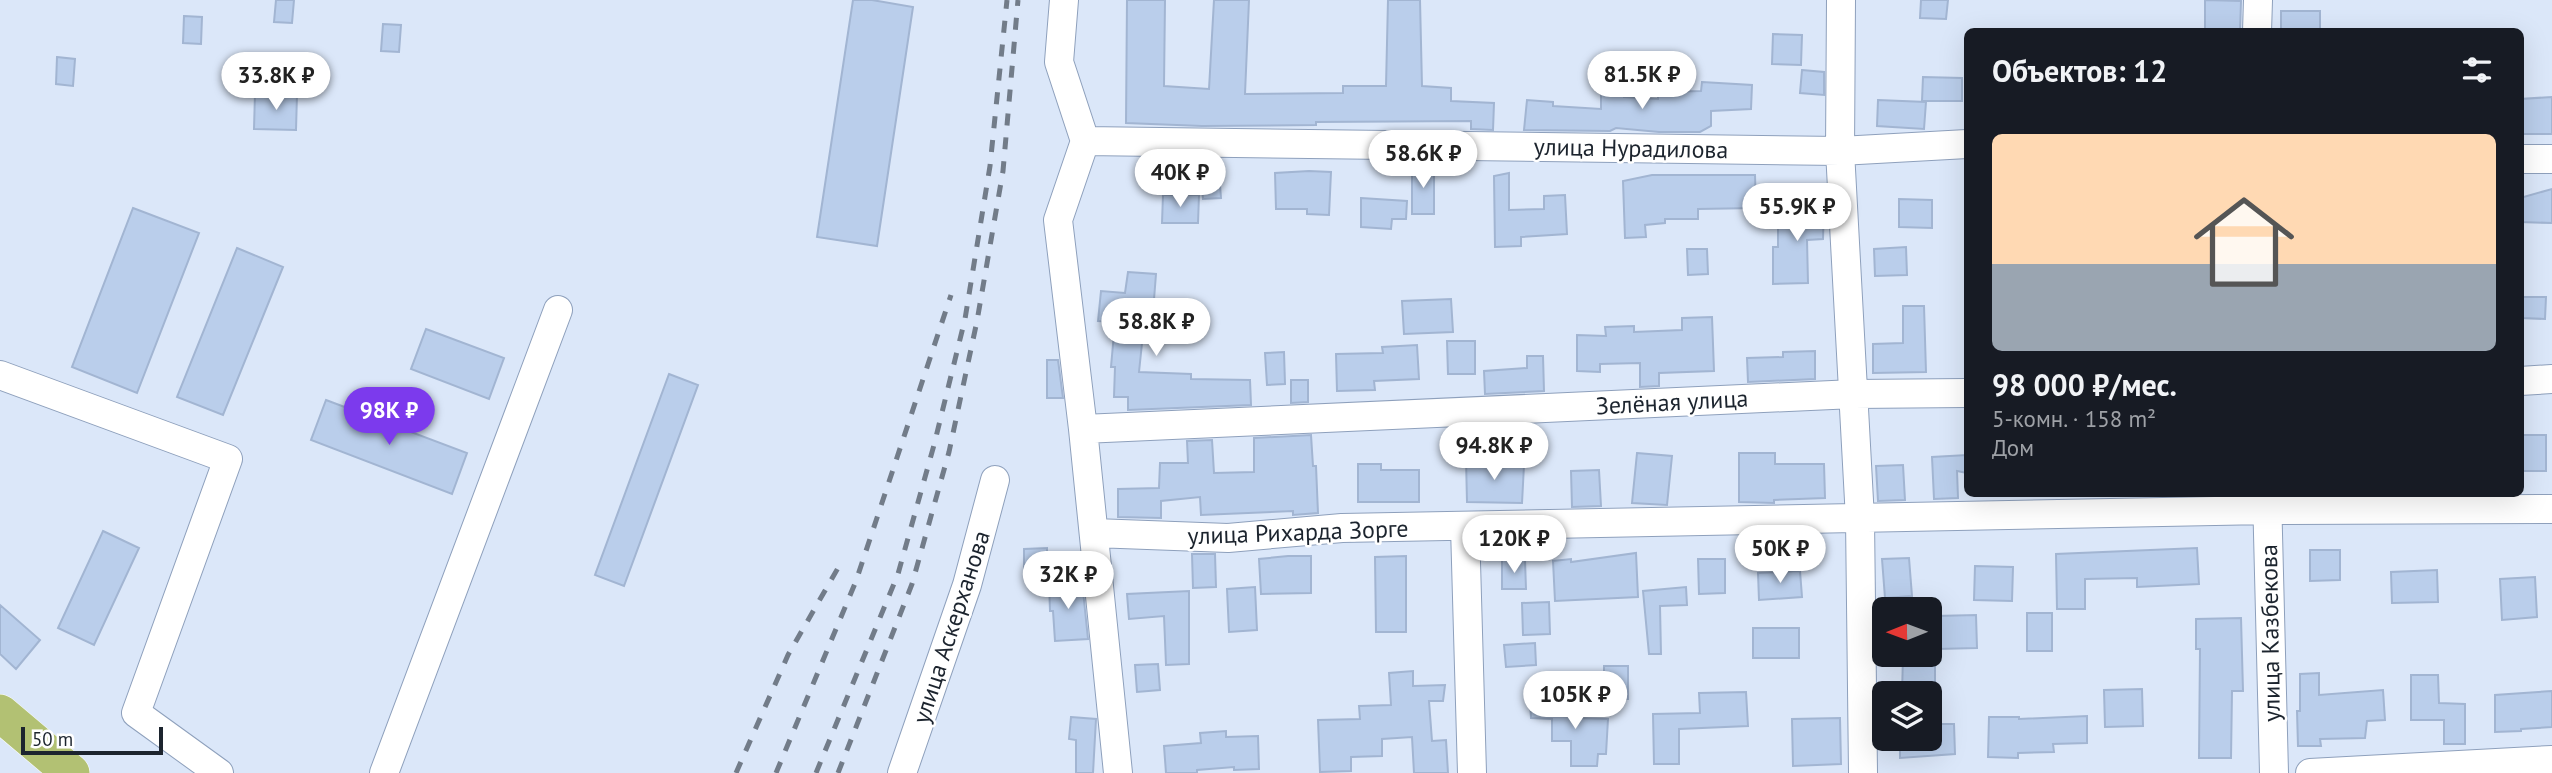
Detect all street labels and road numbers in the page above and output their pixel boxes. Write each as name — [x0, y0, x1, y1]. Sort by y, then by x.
street label: улица Нурадилова — [1533, 131, 1729, 165]
street label: Зелёная улица — [1595, 383, 1749, 421]
street label: улица Рихарда Зорге — [1187, 513, 1409, 551]
street label: улица Аскерханова — [905, 527, 997, 727]
street label: улица Казбекова — [2253, 544, 2287, 722]

